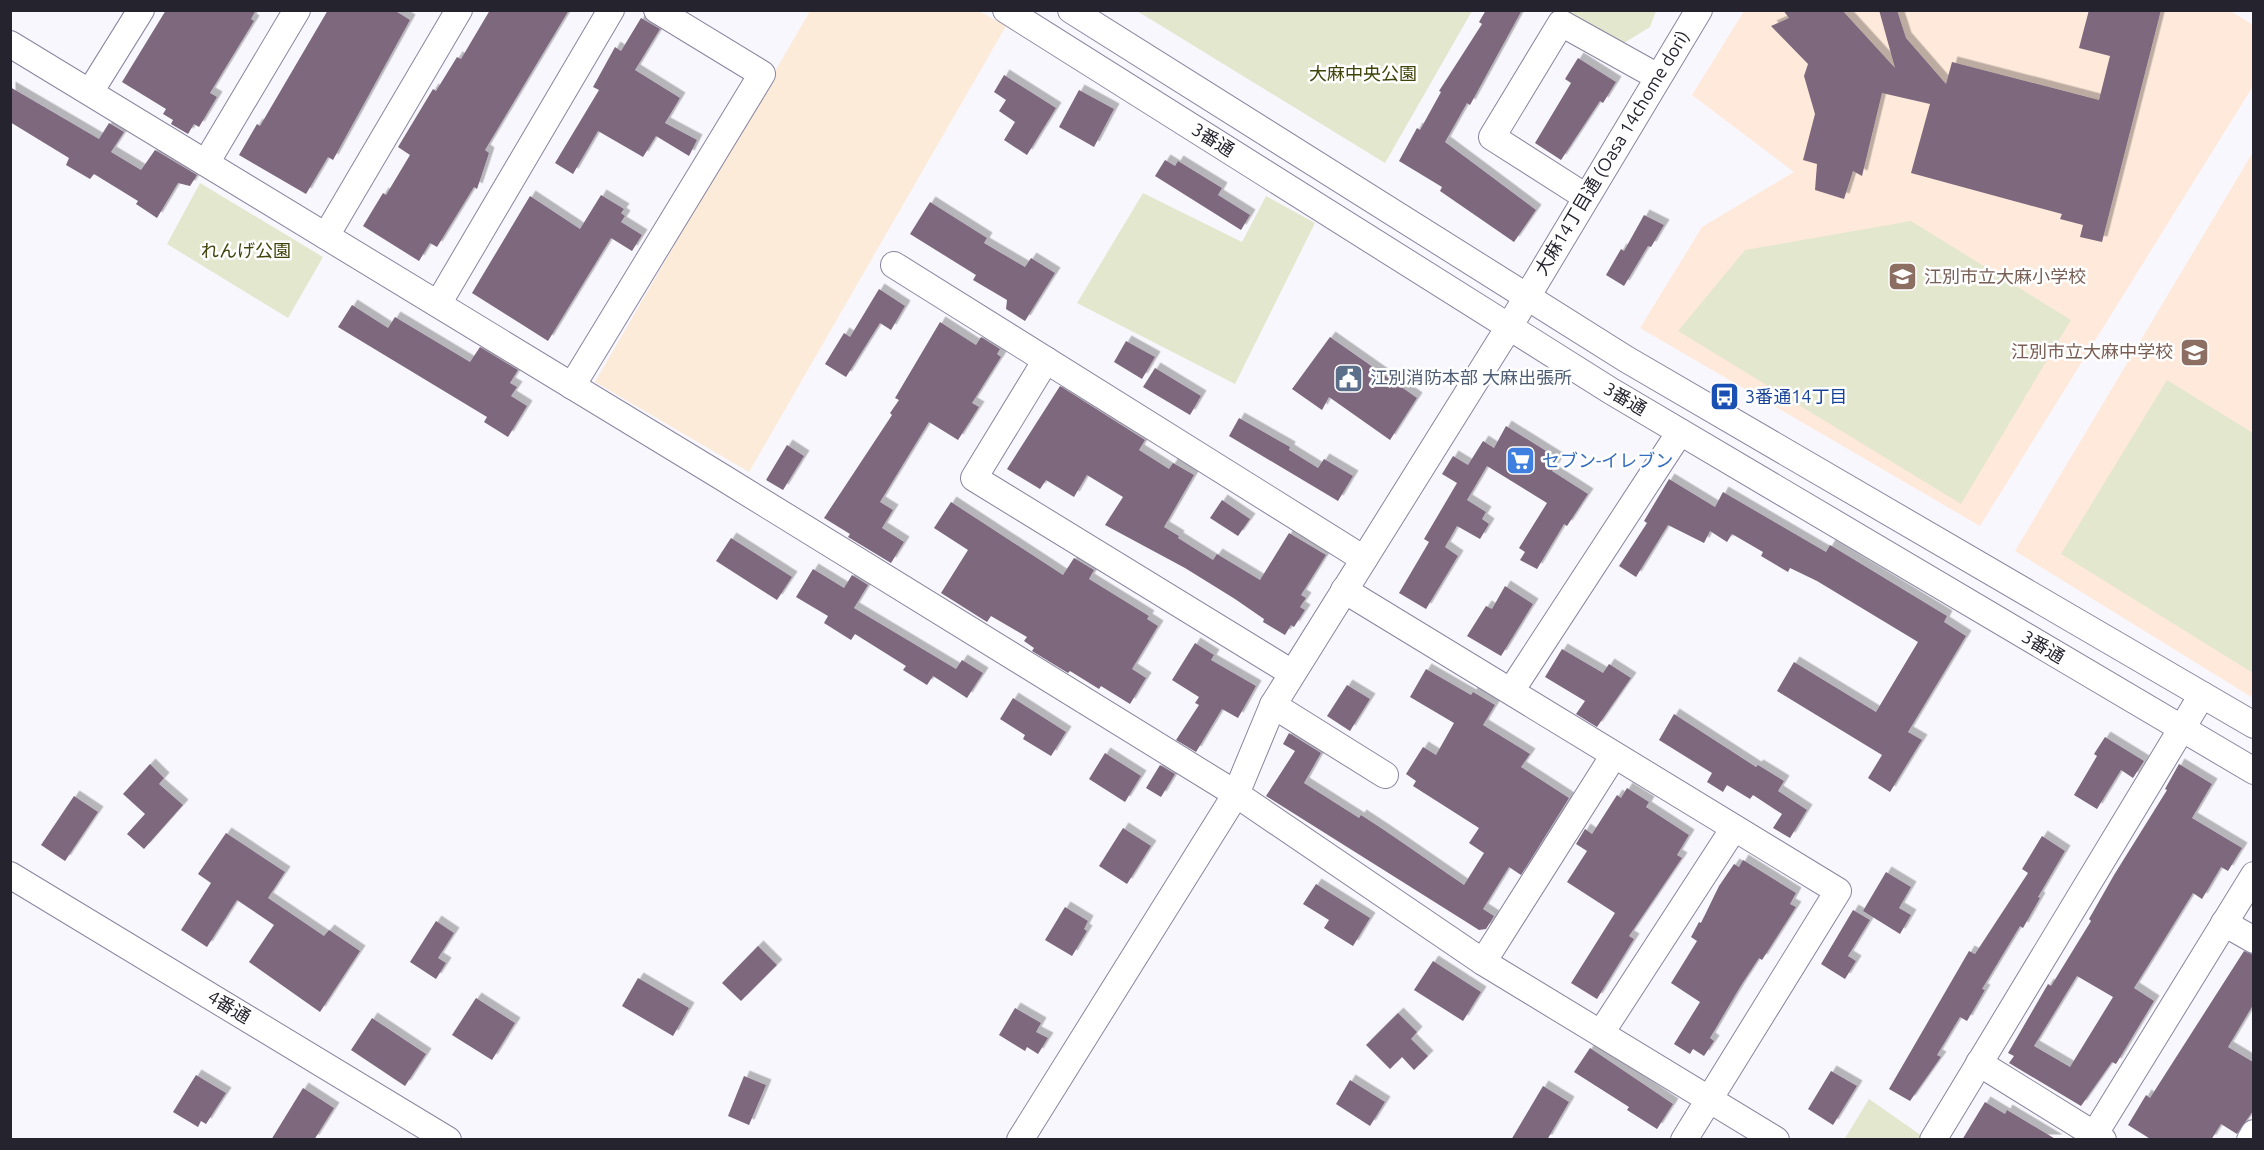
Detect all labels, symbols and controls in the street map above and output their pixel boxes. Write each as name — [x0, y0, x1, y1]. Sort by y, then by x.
street label: 大麻14丁目通 (Oasa 14chome dori) — [1530, 27, 1693, 279]
park label: 大麻中央公園 — [1309, 63, 1417, 83]
street label: 3番通 — [1189, 118, 1238, 160]
park label: れんげ公園 — [201, 240, 291, 260]
school or university icon: 江別市立大麻小学校 — [1887, 261, 1919, 293]
place label: 江別市立大麻小学校 — [1924, 266, 2086, 286]
school or university icon: 江別市立大麻中学校 — [2178, 336, 2210, 368]
place label: 江別市立大麻中学校 — [2011, 341, 2173, 361]
public building icon: 江別消防本部 大麻出張所 — [1333, 362, 1365, 394]
place label: 江別消防本部 大麻出張所 — [1370, 367, 1572, 387]
street label: 3番通 — [1601, 378, 1650, 419]
bus stop icon: 3番通14丁目 — [1708, 381, 1740, 413]
place label: 3番通14丁目 — [1745, 386, 1847, 406]
supermarket icon: セブン-イレブン — [1505, 445, 1537, 477]
place label: セブン-イレブン — [1542, 450, 1673, 470]
street label: 3番通 — [2019, 626, 2068, 667]
street label: 4番通 — [205, 986, 254, 1027]

